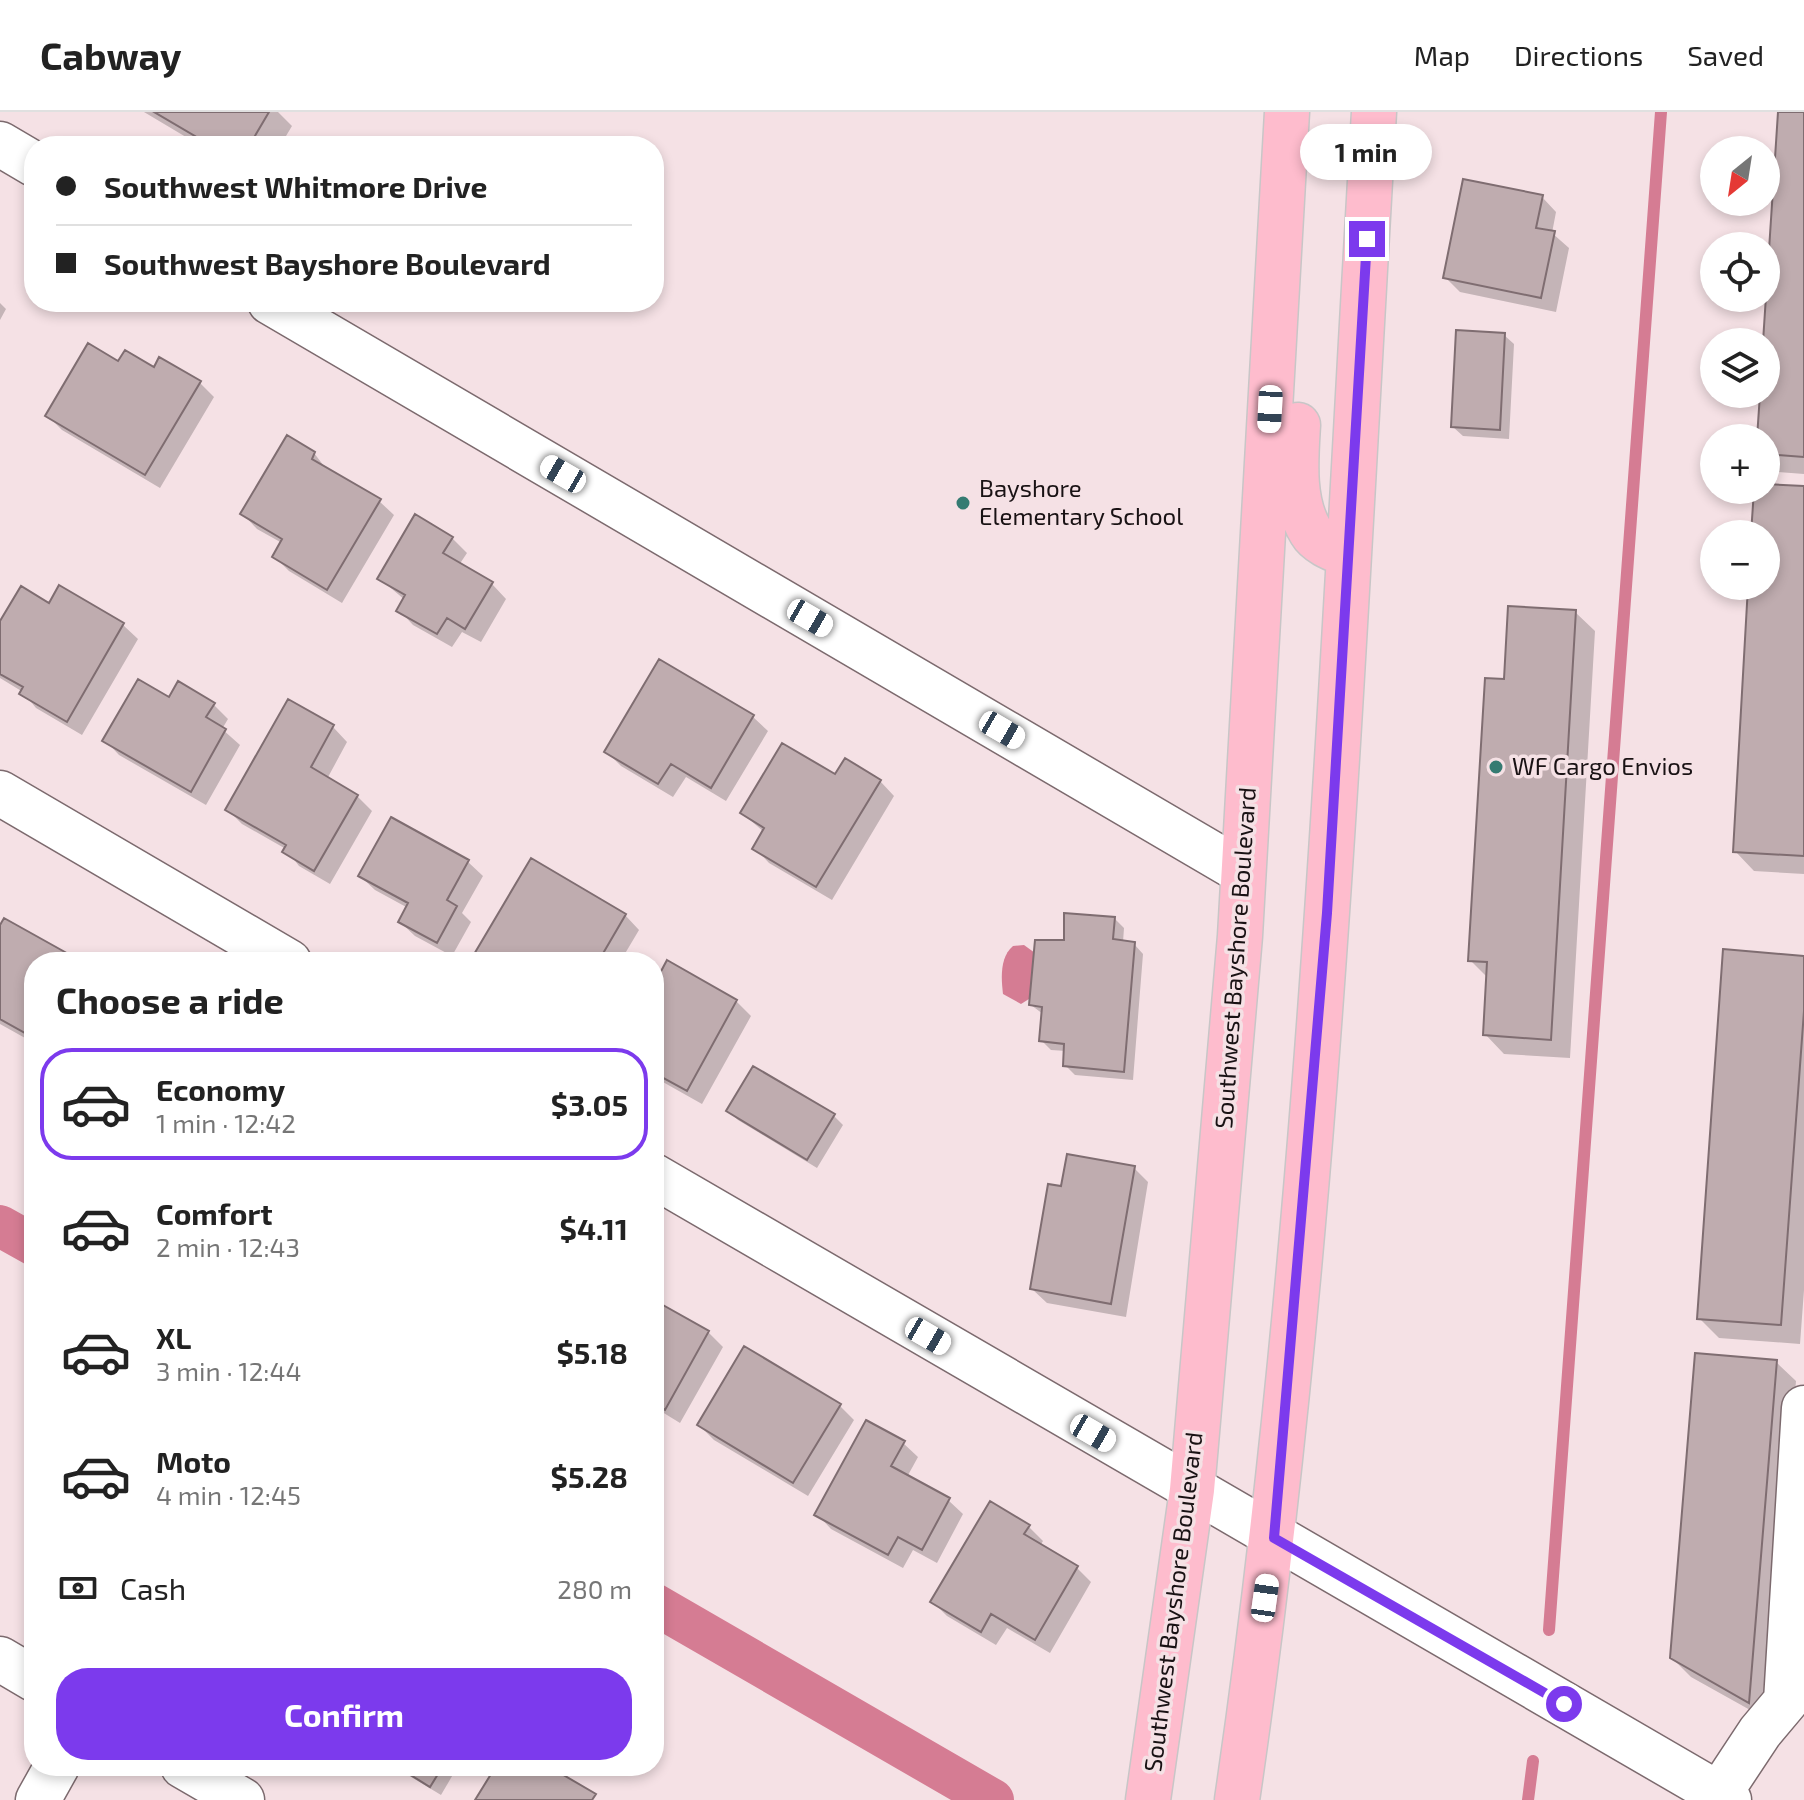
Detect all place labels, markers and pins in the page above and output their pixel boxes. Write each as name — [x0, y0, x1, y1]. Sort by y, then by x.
place label: Bayshore Elementary School — [979, 473, 1183, 530]
marker: Bayshore Elementary School — [954, 494, 972, 512]
place label: WF Cargo Envios — [1512, 751, 1693, 780]
marker: WF Cargo Envios — [1487, 758, 1505, 776]

